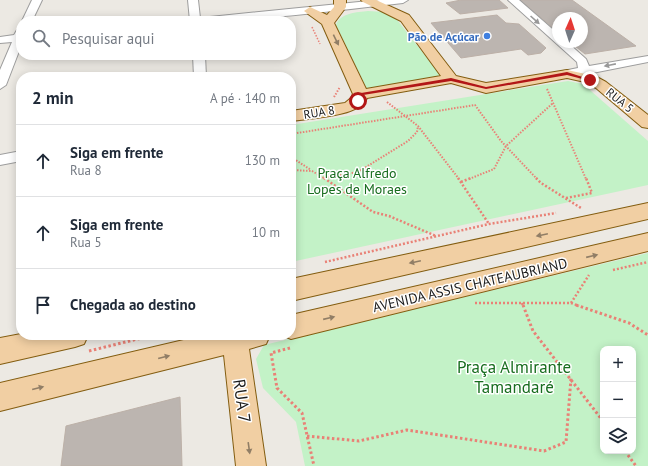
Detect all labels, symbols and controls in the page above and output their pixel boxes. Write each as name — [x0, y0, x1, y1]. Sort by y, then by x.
north arrow — [552, 12, 588, 48]
one-way arrow — [531, 15, 540, 24]
search box — [16, 16, 296, 60]
icon: search — [30, 27, 52, 49]
text: Pesquisar aqui — [62, 29, 154, 48]
place label: Pão de Açúcar — [408, 29, 480, 44]
marker: Pão de Açúcar — [482, 31, 492, 41]
one-way arrow — [333, 34, 339, 46]
one-way arrow — [603, 62, 616, 68]
route end — [581, 71, 599, 89]
street label: RUA 5 — [603, 84, 637, 116]
text: 2 min — [32, 87, 73, 109]
text: A pé · 140 m — [210, 90, 280, 107]
route start — [349, 92, 367, 110]
street label: RUA 8 — [302, 102, 336, 122]
text: Siga em frente — [70, 143, 163, 162]
icon: ahead — [32, 150, 54, 172]
text: 130 m — [245, 152, 280, 169]
text: Rua 8 — [70, 162, 102, 179]
park label: Praça Alfredo Lopes de Moraes — [307, 164, 407, 198]
text: Siga em frente — [70, 215, 163, 234]
icon: ahead — [32, 222, 54, 244]
text: 10 m — [252, 224, 280, 241]
one-way arrow — [535, 232, 548, 238]
text: Rua 5 — [70, 234, 102, 251]
one-way arrow — [585, 252, 598, 258]
street label: AVENIDA ASSIS CHATEAUBRIAND — [371, 254, 569, 316]
one-way arrow — [408, 260, 421, 266]
icon: arrive — [32, 294, 54, 316]
text: Chegada ao destino — [70, 295, 196, 314]
one-way arrow — [323, 315, 335, 321]
map controls — [600, 346, 636, 454]
button: + — [600, 346, 636, 382]
one-way arrow — [158, 354, 170, 360]
park label: Praça Almirante Tamandaré — [457, 356, 571, 398]
street label: RUA 7 — [228, 378, 256, 424]
button: − — [600, 382, 636, 418]
one-way arrow — [32, 385, 44, 391]
button: layers — [600, 418, 636, 454]
one-way arrow — [246, 442, 252, 454]

